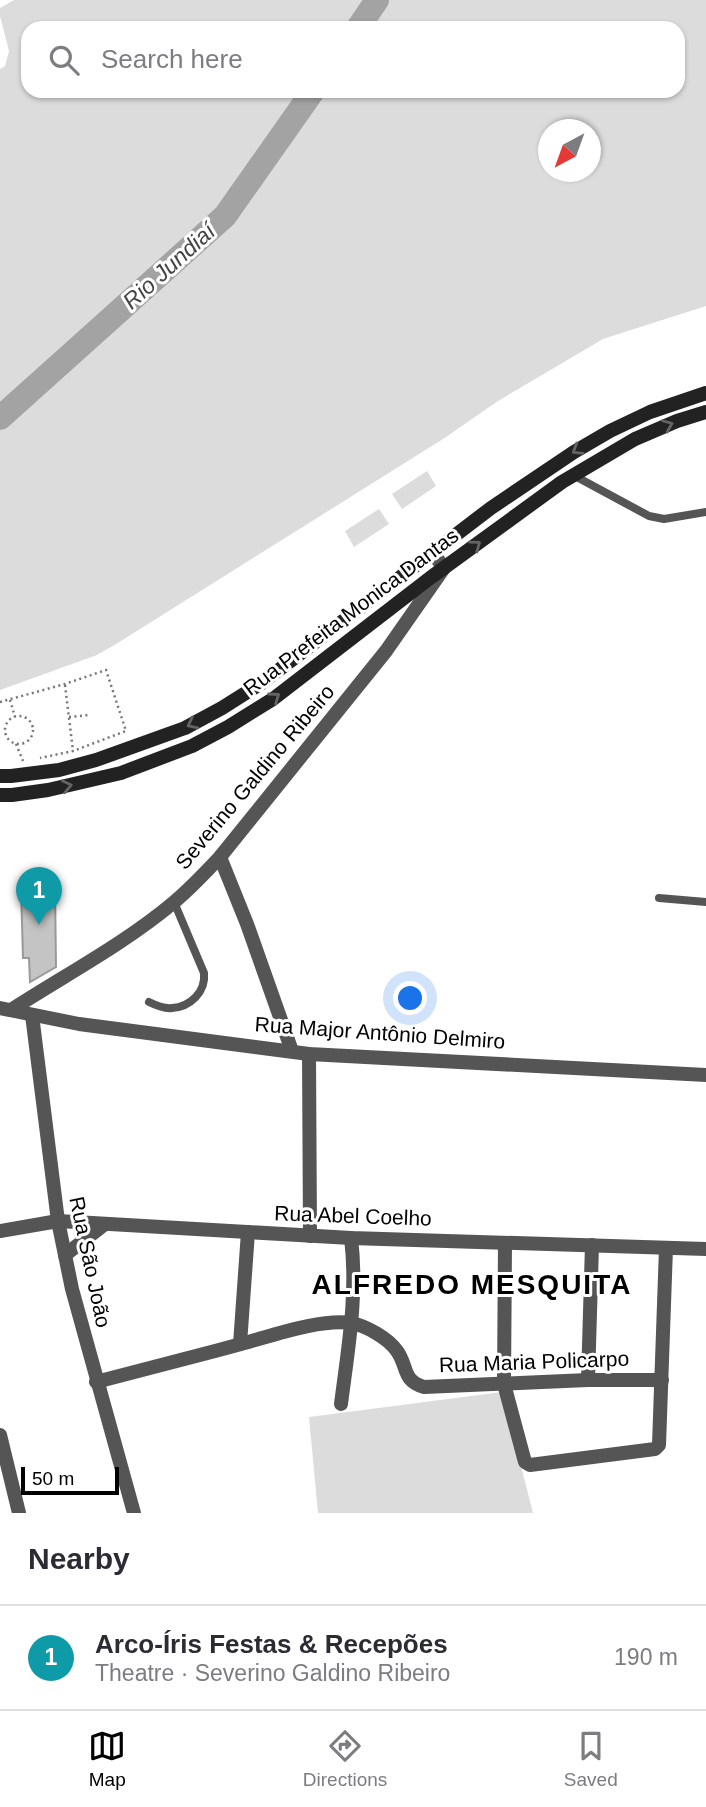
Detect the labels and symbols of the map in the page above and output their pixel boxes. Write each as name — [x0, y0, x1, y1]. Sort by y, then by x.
north arrow — [538, 119, 601, 182]
water label: Rio Jundiaí — [118, 216, 222, 314]
one-way arrow — [661, 419, 674, 433]
one-way arrow — [571, 442, 584, 455]
street label: Rua Prefeita Monica Dantas — [239, 523, 462, 700]
one-way arrow — [468, 541, 481, 553]
street label: Severino Galdino Ribeiro — [171, 680, 338, 873]
one-way arrow — [267, 693, 280, 705]
one-way arrow — [187, 715, 199, 729]
one-way arrow — [61, 779, 73, 794]
pin: 1 — [16, 867, 62, 925]
your location — [393, 981, 427, 1015]
street label: Rua Major Antônio Delmiro — [254, 1012, 506, 1053]
street label: Rua São João — [65, 1194, 116, 1329]
street label: Rua Abel Coelho — [274, 1201, 432, 1230]
district label: ALFREDO MESQUITA — [312, 1269, 632, 1300]
street label: Rua Maria Policarpo — [439, 1347, 629, 1376]
scale bar — [21, 1464, 119, 1496]

